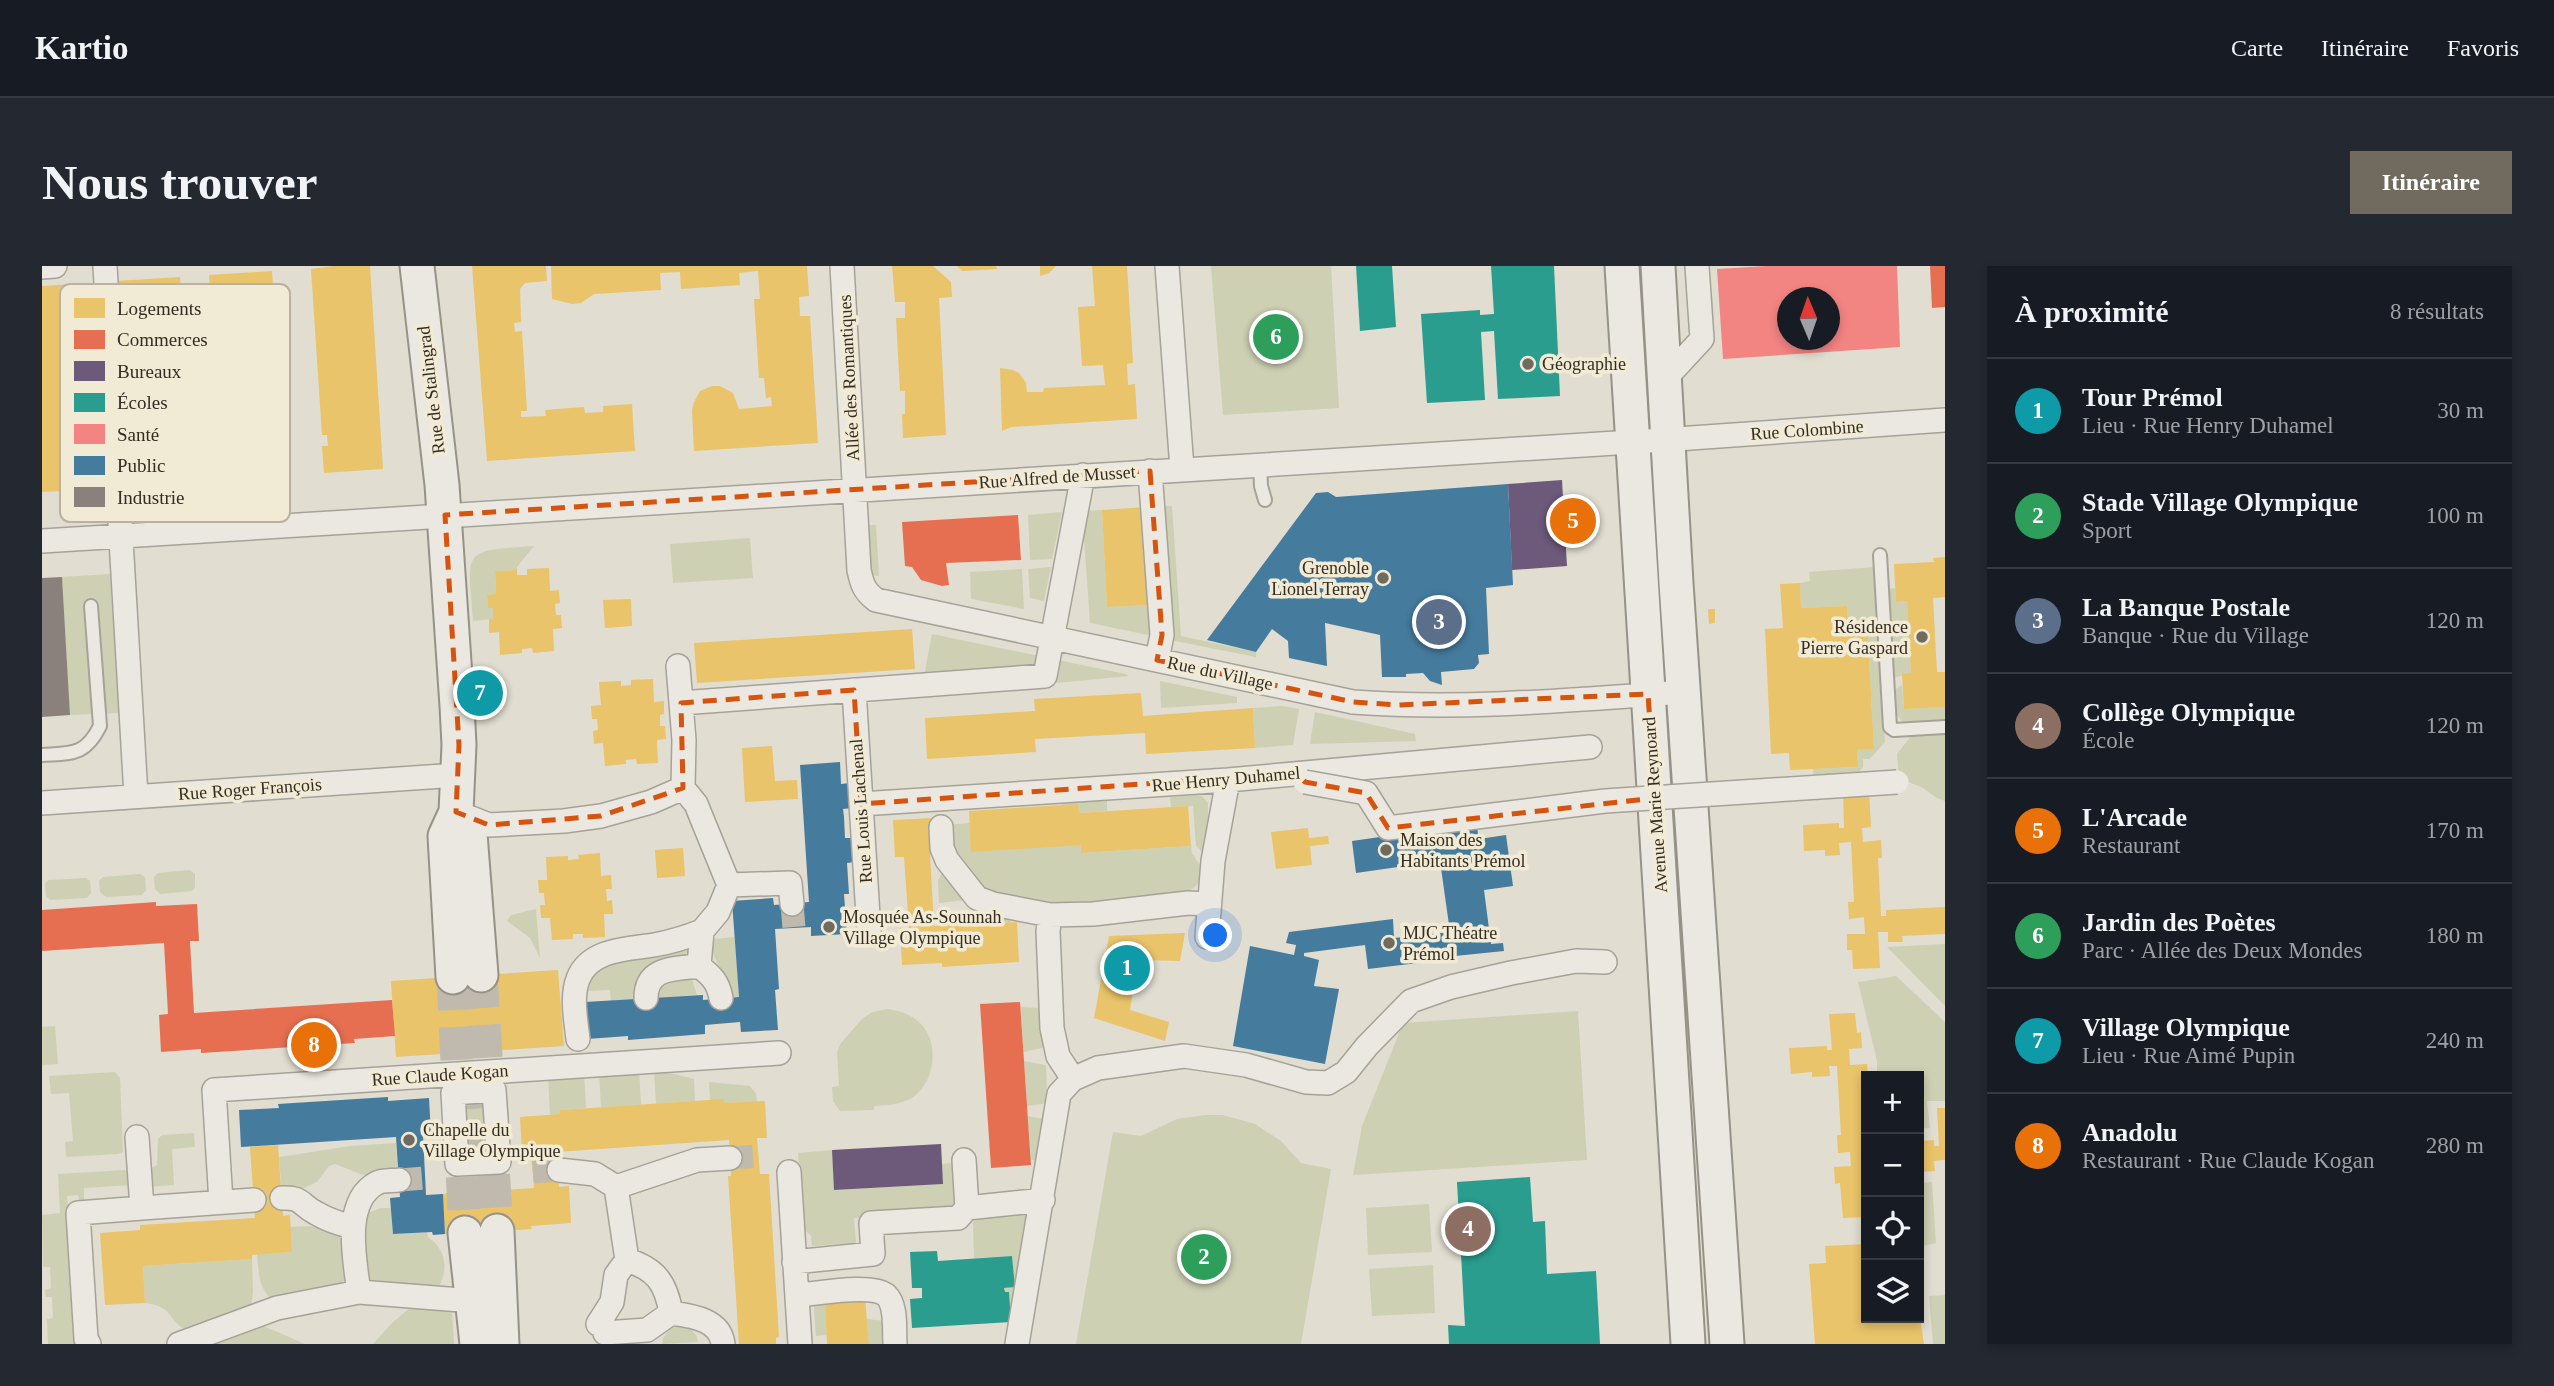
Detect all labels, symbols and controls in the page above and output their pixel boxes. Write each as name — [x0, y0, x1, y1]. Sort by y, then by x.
text: Kartio — [35, 30, 128, 66]
text: Carte — [2231, 35, 2283, 61]
text: Itinéraire — [2321, 35, 2409, 61]
text: Favoris — [2447, 35, 2519, 61]
button: Itinéraire — [2350, 151, 2512, 214]
text: Nous trouver — [42, 155, 317, 210]
legend — [60, 284, 290, 522]
north arrow — [1777, 287, 1840, 350]
street label: Allée des Romantiques — [835, 294, 863, 462]
text: À proximité — [2015, 295, 2169, 328]
text: Logements — [117, 298, 201, 319]
text: 8 résultats — [2390, 299, 2484, 324]
pin: 6 — [1253, 311, 1299, 363]
street label: Rue de Stalingrad — [413, 325, 449, 455]
text: Commerces — [117, 329, 208, 350]
place label: Géographie — [1542, 354, 1626, 374]
marker: Géographie — [1520, 356, 1536, 372]
text: Bureaux — [117, 361, 182, 382]
text: Tour Prémol — [2082, 383, 2223, 412]
text: Écoles — [117, 392, 168, 413]
text: 1 — [2032, 398, 2044, 423]
text: 30 m — [2437, 398, 2484, 423]
text: Lieu · Rue Henry Duhamel — [2082, 413, 2334, 438]
street label: Rue Colombine — [1750, 416, 1864, 444]
text: Santé — [117, 424, 159, 445]
text: Public — [117, 455, 166, 476]
street label: Rue Alfred de Musset — [978, 462, 1136, 492]
text: Industrie — [117, 487, 185, 508]
text: Stade Village Olympique — [2082, 488, 2358, 517]
pin: 5 — [1550, 495, 1596, 547]
text: 2 — [2032, 503, 2044, 528]
text: 100 m — [2426, 503, 2484, 528]
text: Sport — [2082, 518, 2132, 543]
place label: Grenoble Lionel Terray — [1271, 558, 1369, 599]
marker: Grenoble Lionel Terray — [1375, 570, 1391, 586]
text: La Banque Postale — [2082, 593, 2290, 622]
pin: 3 — [1416, 596, 1462, 648]
text: 3 — [2032, 608, 2044, 633]
text: 120 m — [2426, 608, 2484, 633]
place label: Résidence Pierre Gaspard — [1801, 617, 1908, 658]
text: Banque · Rue du Village — [2082, 623, 2309, 648]
marker: Résidence Pierre Gaspard — [1914, 629, 1930, 645]
street label: Rue du Village — [1165, 652, 1275, 694]
pin: 7 — [457, 667, 503, 719]
text: Collège Olympique — [2082, 698, 2295, 727]
text: 4 — [2032, 713, 2044, 738]
text: 120 m — [2426, 713, 2484, 738]
street label: Avenue Marie Reynoard — [1639, 716, 1671, 894]
text: École — [2082, 728, 2134, 753]
street label: Rue Louis Lachenal — [846, 738, 876, 884]
street label: Rue Henry Duhamel — [1151, 763, 1301, 795]
street label: Rue Roger François — [177, 774, 323, 804]
text: L'Arcade — [2082, 803, 2187, 832]
text: 5 — [2032, 818, 2044, 843]
text: 170 m — [2426, 818, 2484, 843]
place label: Maison des Habitants Prémol — [1400, 830, 1525, 871]
text: Restaurant — [2082, 833, 2180, 858]
marker: Maison des Habitants Prémol — [1378, 842, 1394, 858]
place label: Mosquée As-Sounnah Village Olympique — [843, 907, 1002, 948]
text: Jardin des Poètes — [2082, 908, 2276, 937]
your location — [1198, 918, 1232, 952]
marker: Mosquée As-Sounnah Village Olympique — [821, 919, 837, 935]
place label: MJC Théatre Prémol — [1403, 923, 1497, 964]
text: 6 — [2032, 923, 2044, 948]
text: 180 m — [2426, 923, 2484, 948]
marker: MJC Théatre Prémol — [1381, 935, 1397, 951]
text: Parc · Allée des Deux Mondes — [2082, 938, 2362, 963]
pin: 1 — [1104, 942, 1150, 994]
text: Village Olympique — [2082, 1013, 2290, 1042]
pin: 8 — [291, 1019, 337, 1071]
text: 7 — [2032, 1028, 2044, 1053]
text: 240 m — [2426, 1028, 2484, 1053]
text: Lieu · Rue Aimé Pupin — [2082, 1043, 2295, 1068]
street label: Rue Claude Kogan — [371, 1060, 509, 1090]
map controls — [1861, 1071, 1924, 1323]
button: + — [1861, 1071, 1924, 1134]
text: Anadolu — [2082, 1118, 2177, 1147]
place label: Chapelle du Village Olympique — [423, 1120, 560, 1161]
marker: Chapelle du Village Olympique — [401, 1132, 417, 1148]
text: 8 — [2032, 1133, 2044, 1158]
text: 280 m — [2426, 1133, 2484, 1158]
button: − — [1861, 1134, 1924, 1197]
text: Restaurant · Rue Claude Kogan — [2082, 1148, 2375, 1173]
button: locate — [1861, 1197, 1924, 1260]
pin: 4 — [1445, 1203, 1491, 1255]
pin: 2 — [1181, 1231, 1227, 1283]
button: layers — [1861, 1260, 1924, 1323]

